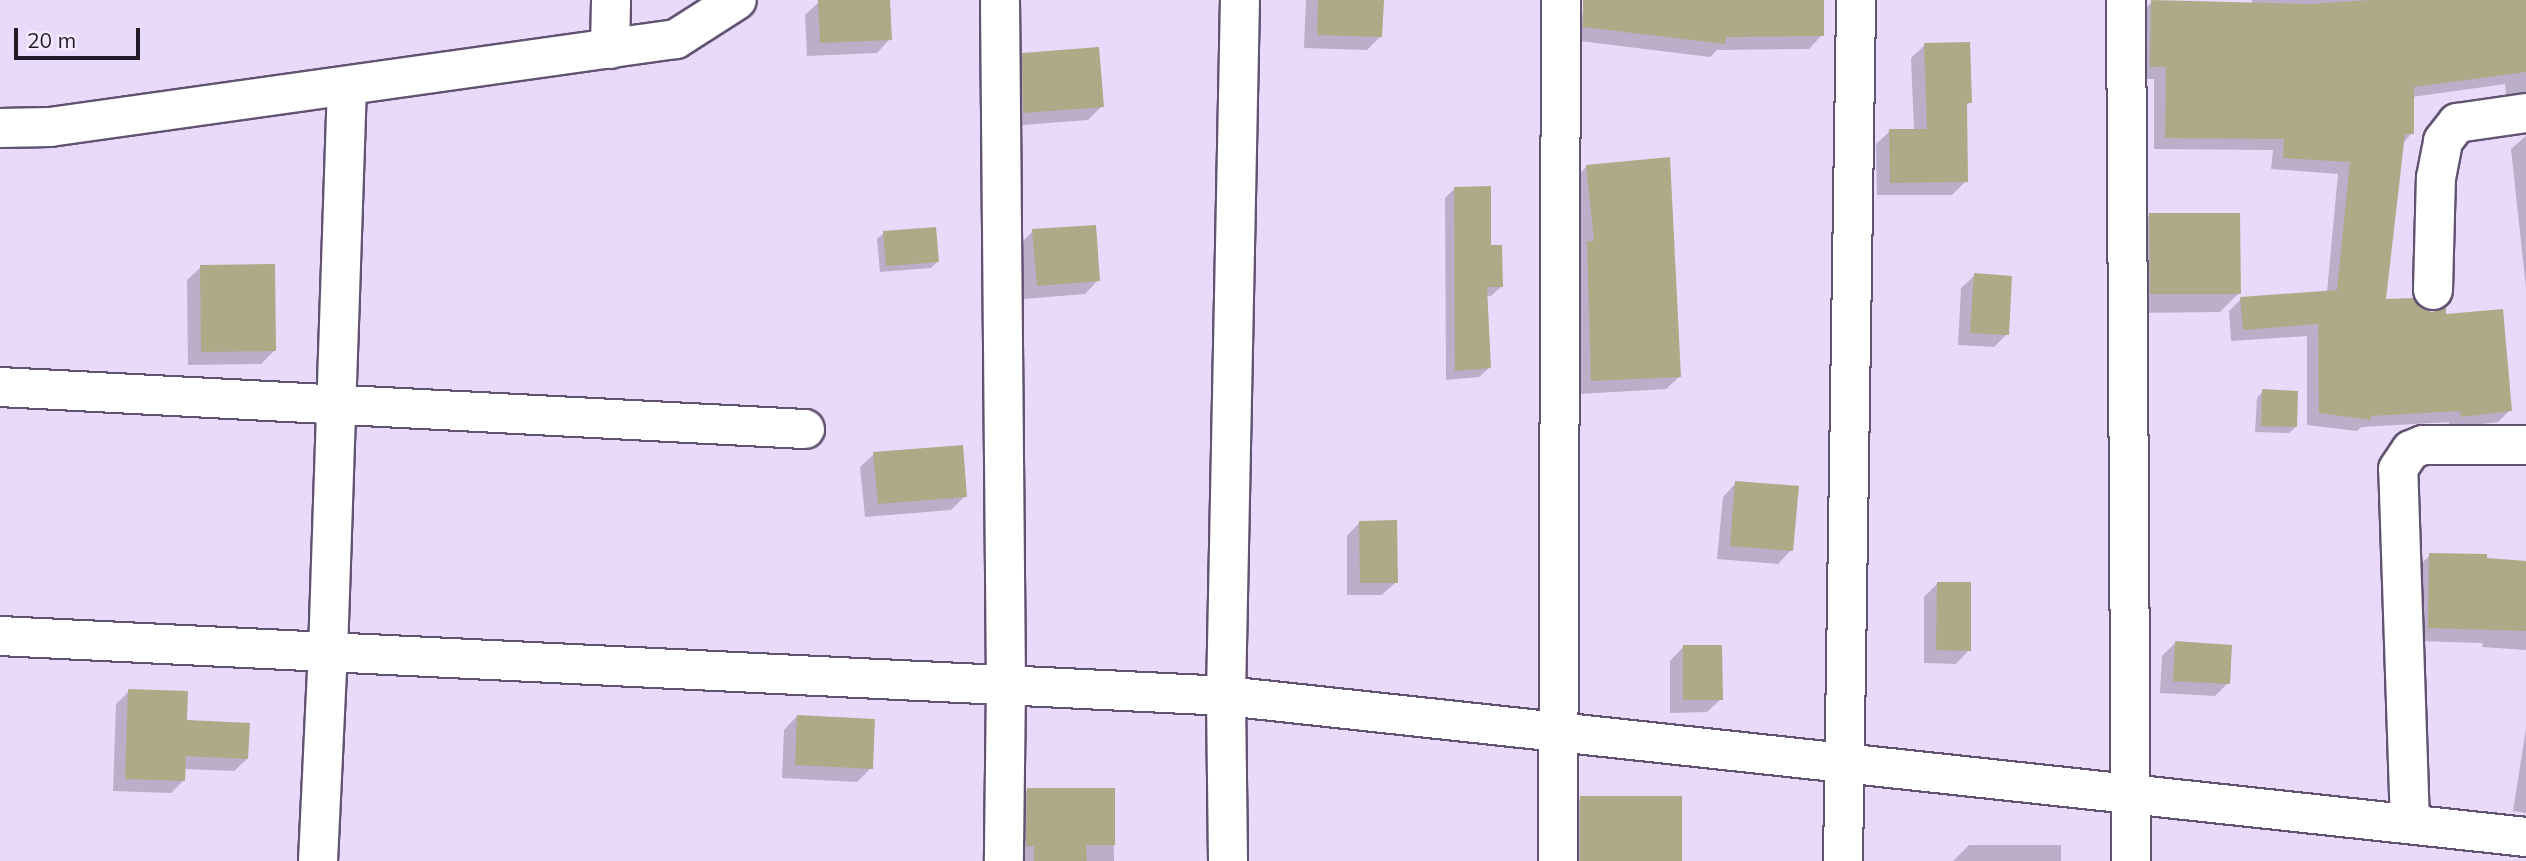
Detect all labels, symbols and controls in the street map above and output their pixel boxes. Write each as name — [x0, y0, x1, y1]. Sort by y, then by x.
scale bar — [18, 14, 144, 58]
text: 20 m — [27, 27, 76, 53]

